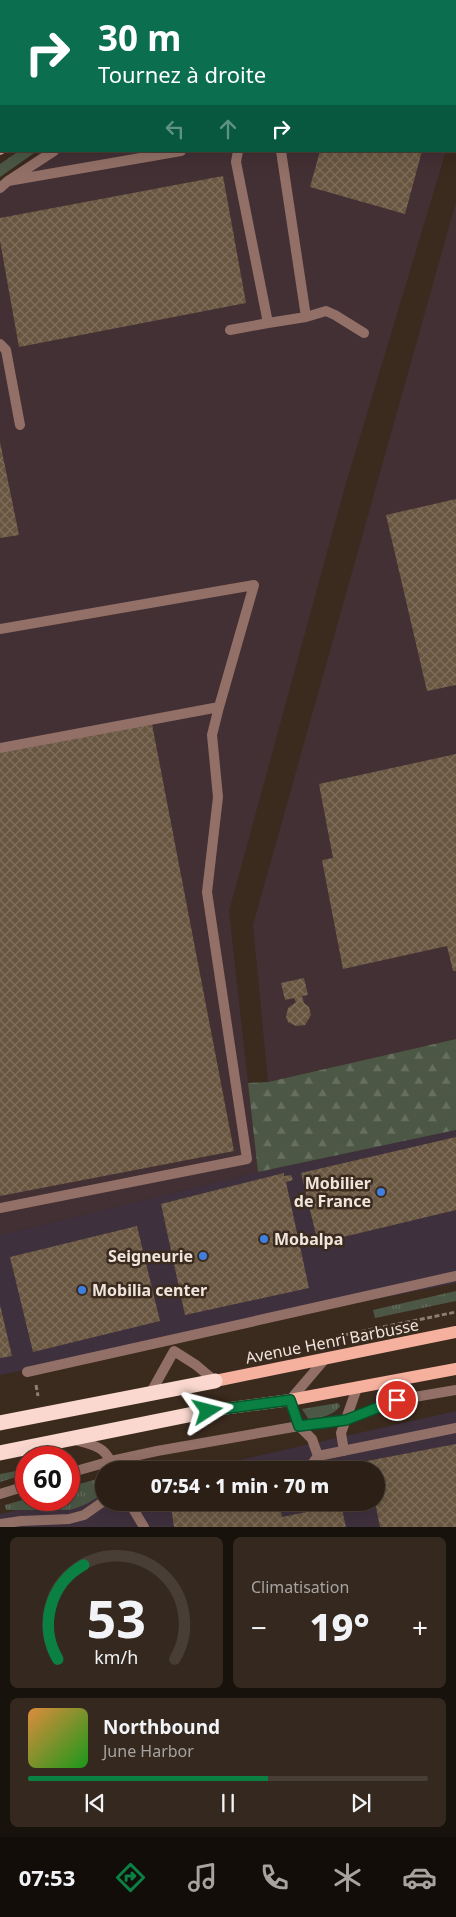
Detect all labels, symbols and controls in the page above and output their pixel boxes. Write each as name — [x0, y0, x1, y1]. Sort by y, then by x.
text: 30 m — [98, 14, 181, 61]
icon: right — [15, 20, 80, 85]
text: Tournez à droite — [98, 59, 266, 89]
icon: left — [161, 115, 189, 143]
icon: ahead — [214, 115, 242, 143]
icon: right — [267, 115, 295, 143]
place label: Mobilier de France — [294, 1172, 371, 1212]
marker: Mobilier de France — [375, 1186, 387, 1198]
place label: Mobalpa — [274, 1228, 343, 1250]
marker: Mobalpa — [258, 1233, 270, 1245]
place label: Seigneurie — [108, 1245, 193, 1267]
marker: Seigneurie — [197, 1250, 209, 1262]
place label: Mobilia center — [92, 1279, 207, 1301]
marker: Mobilia center — [76, 1284, 88, 1296]
street label: Avenue Henri Barbusse — [243, 1313, 421, 1369]
pin — [376, 1379, 418, 1421]
position arrow — [181, 1384, 233, 1436]
icon: arrive — [383, 1386, 411, 1414]
speed limit sign: 60 — [15, 1446, 80, 1511]
text: 07:54 · 1 min · 70 m — [151, 1473, 329, 1499]
text: Climatisation — [251, 1576, 349, 1598]
text: 53 — [87, 1582, 146, 1653]
text: 19° — [309, 1600, 370, 1652]
text: − — [251, 1608, 267, 1646]
text: + — [412, 1608, 428, 1646]
text: km/h — [95, 1645, 138, 1669]
text: Northbound — [103, 1714, 220, 1740]
text: June Harbor — [103, 1740, 194, 1762]
icon: previous — [81, 1789, 109, 1817]
icon: pause — [214, 1789, 242, 1817]
icon: next — [347, 1789, 375, 1817]
icon: directions — [113, 1860, 148, 1895]
icon: music — [185, 1860, 220, 1895]
icon: phone — [257, 1860, 292, 1895]
icon: climate — [330, 1860, 365, 1895]
icon: car — [402, 1860, 437, 1895]
text: 07:53 — [19, 1862, 75, 1892]

